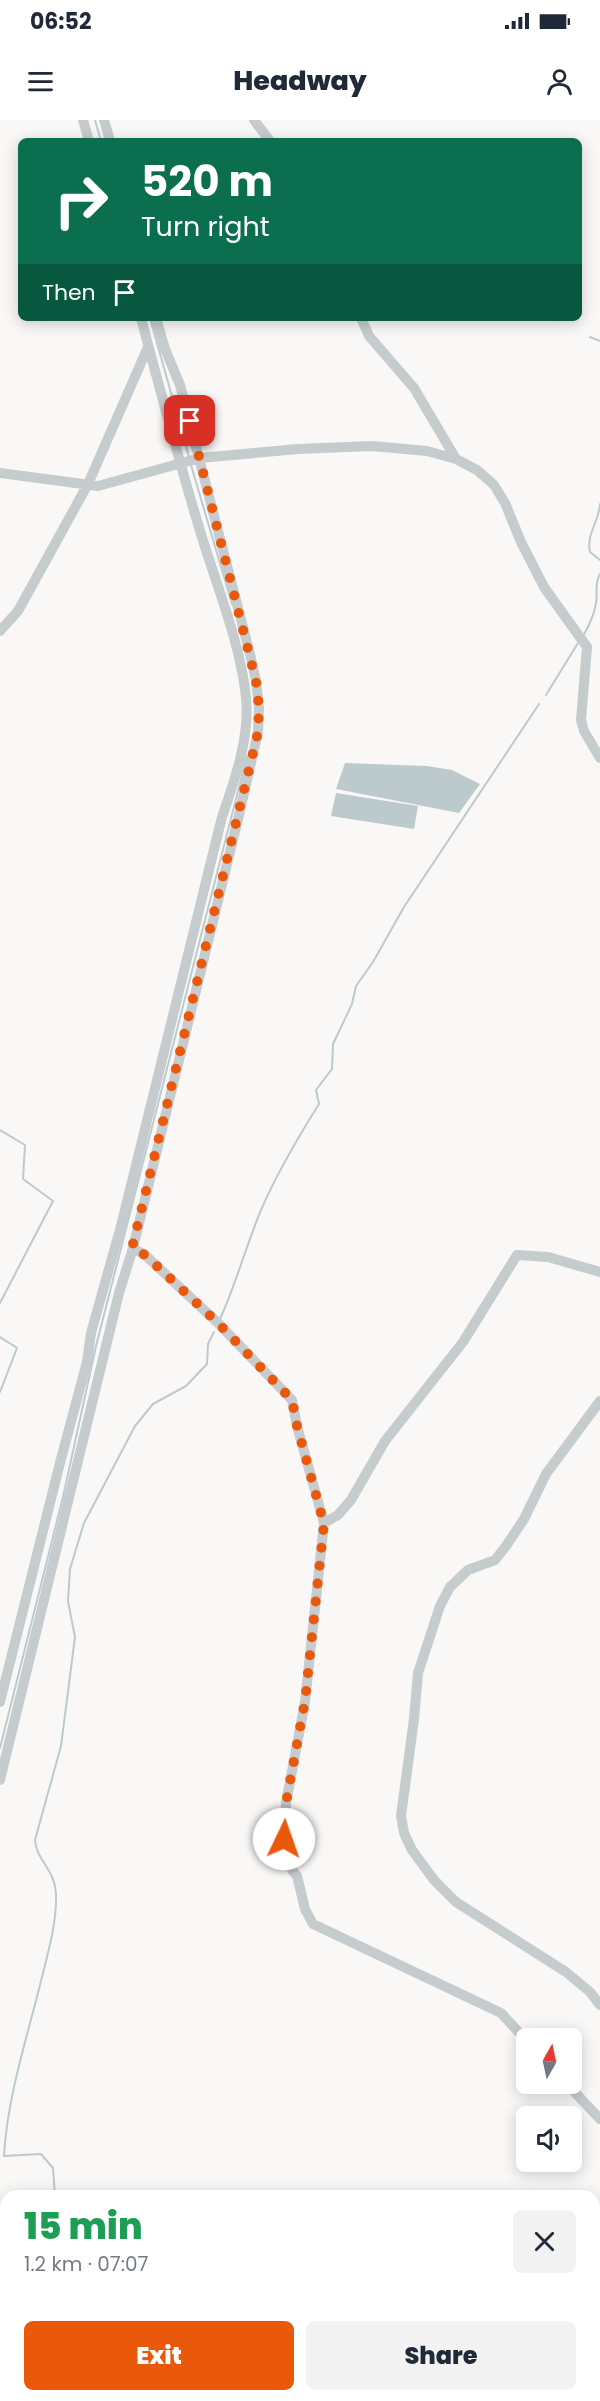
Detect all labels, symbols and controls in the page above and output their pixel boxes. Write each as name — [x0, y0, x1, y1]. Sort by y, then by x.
text: 06:52 — [30, 6, 91, 37]
text: Headway — [233, 62, 367, 99]
icon: menu — [24, 65, 57, 98]
icon: person — [543, 65, 576, 98]
text: 520 m — [141, 152, 273, 211]
icon: right — [42, 162, 120, 240]
text: Turn right — [141, 208, 270, 245]
icon: arrive — [108, 276, 141, 309]
text: Then — [42, 277, 96, 308]
pin — [164, 395, 215, 446]
icon: arrive — [173, 404, 206, 437]
position arrow — [252, 1807, 316, 1871]
north arrow — [516, 2028, 582, 2094]
map controls — [516, 2028, 582, 2172]
button: sound — [516, 2106, 582, 2172]
text: 15 min — [24, 2201, 143, 2252]
button: close — [513, 2210, 576, 2273]
text: 1.2 km · 07:07 — [24, 2250, 148, 2278]
button: Exit — [24, 2321, 294, 2390]
button: Share — [306, 2321, 576, 2390]

